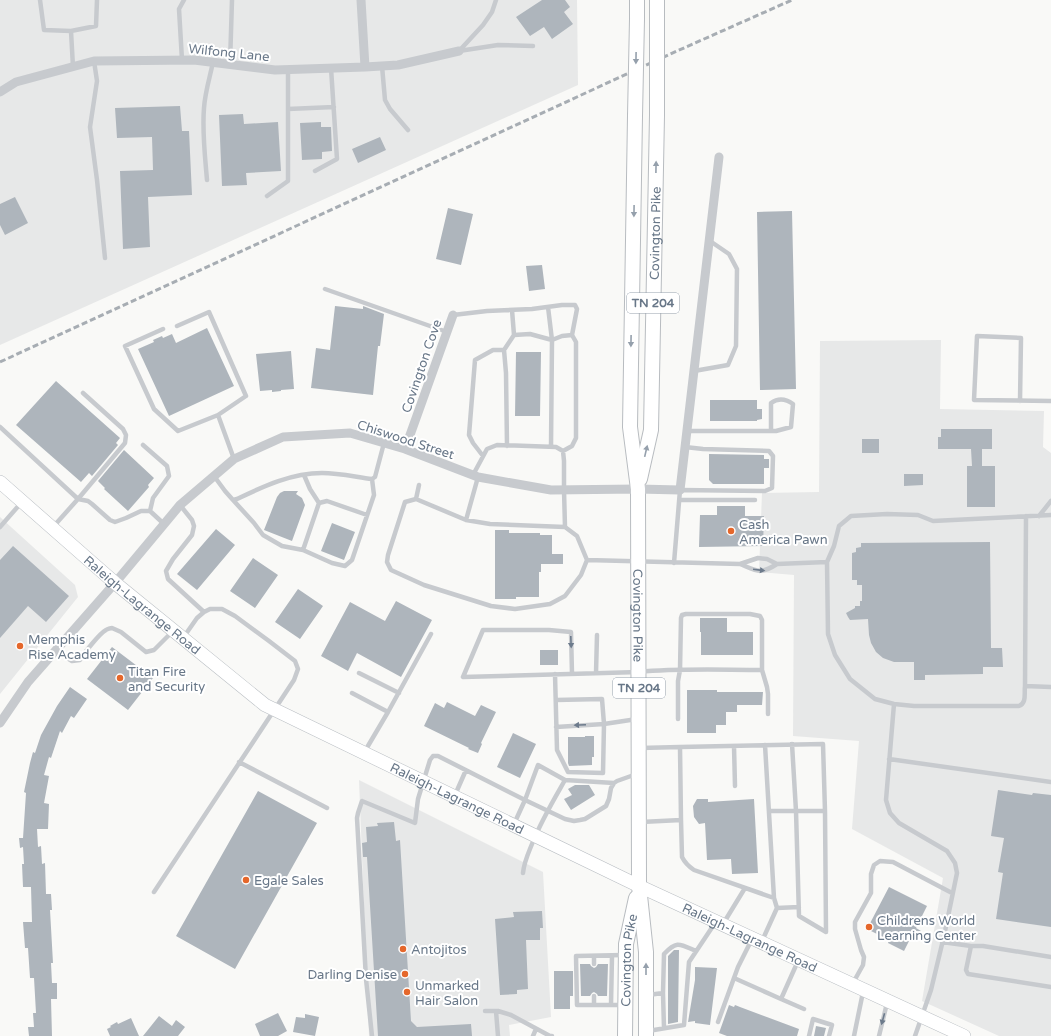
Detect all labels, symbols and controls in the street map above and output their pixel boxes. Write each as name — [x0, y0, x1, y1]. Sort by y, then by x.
street label: Wilfong Lane — [188, 41, 270, 65]
one-way arrow — [633, 52, 640, 64]
one-way arrow — [653, 160, 659, 173]
street label: Covington Pike — [647, 187, 665, 280]
one-way arrow — [630, 205, 637, 217]
road number: TN 204 — [627, 293, 679, 313]
street label: Covington Cove — [398, 318, 445, 415]
one-way arrow — [628, 335, 634, 348]
street label: Chiswood Street — [355, 417, 456, 463]
one-way arrow — [644, 445, 650, 457]
place label: Cash America Pawn — [739, 517, 828, 548]
marker: Cash America Pawn — [726, 526, 736, 536]
street label: Raleigh-Lagrange Road — [80, 552, 203, 658]
one-way arrow — [753, 566, 765, 573]
street label: Covington Pike — [629, 569, 645, 662]
place label: Memphis Rise Academy — [28, 632, 116, 663]
one-way arrow — [568, 636, 574, 649]
marker: Memphis Rise Academy — [15, 641, 25, 651]
place label: Titan Fire and Security — [128, 664, 205, 695]
marker: Titan Fire and Security — [115, 673, 125, 683]
road number: TN 204 — [613, 678, 665, 698]
one-way arrow — [574, 722, 586, 729]
street label: Raleigh-Lagrange Road — [387, 760, 526, 838]
place label: Egale Sales — [254, 873, 324, 889]
marker: Egale Sales — [241, 875, 251, 885]
street label: Raleigh-Lagrange Road — [679, 900, 819, 976]
street label: Covington Pike — [618, 913, 641, 1007]
place label: Childrens World Learning Center — [877, 913, 976, 944]
marker: Childrens World Learning Center — [864, 922, 874, 932]
place label: Antojitos — [411, 942, 467, 958]
marker: Antojitos — [398, 944, 408, 954]
one-way arrow — [643, 962, 649, 975]
place label: Darling Denise — [307, 967, 397, 983]
marker: Darling Denise — [400, 969, 410, 979]
place label: Unmarked Hair Salon — [415, 978, 479, 1009]
marker: Unmarked Hair Salon — [402, 987, 412, 997]
one-way arrow — [880, 1013, 886, 1025]

